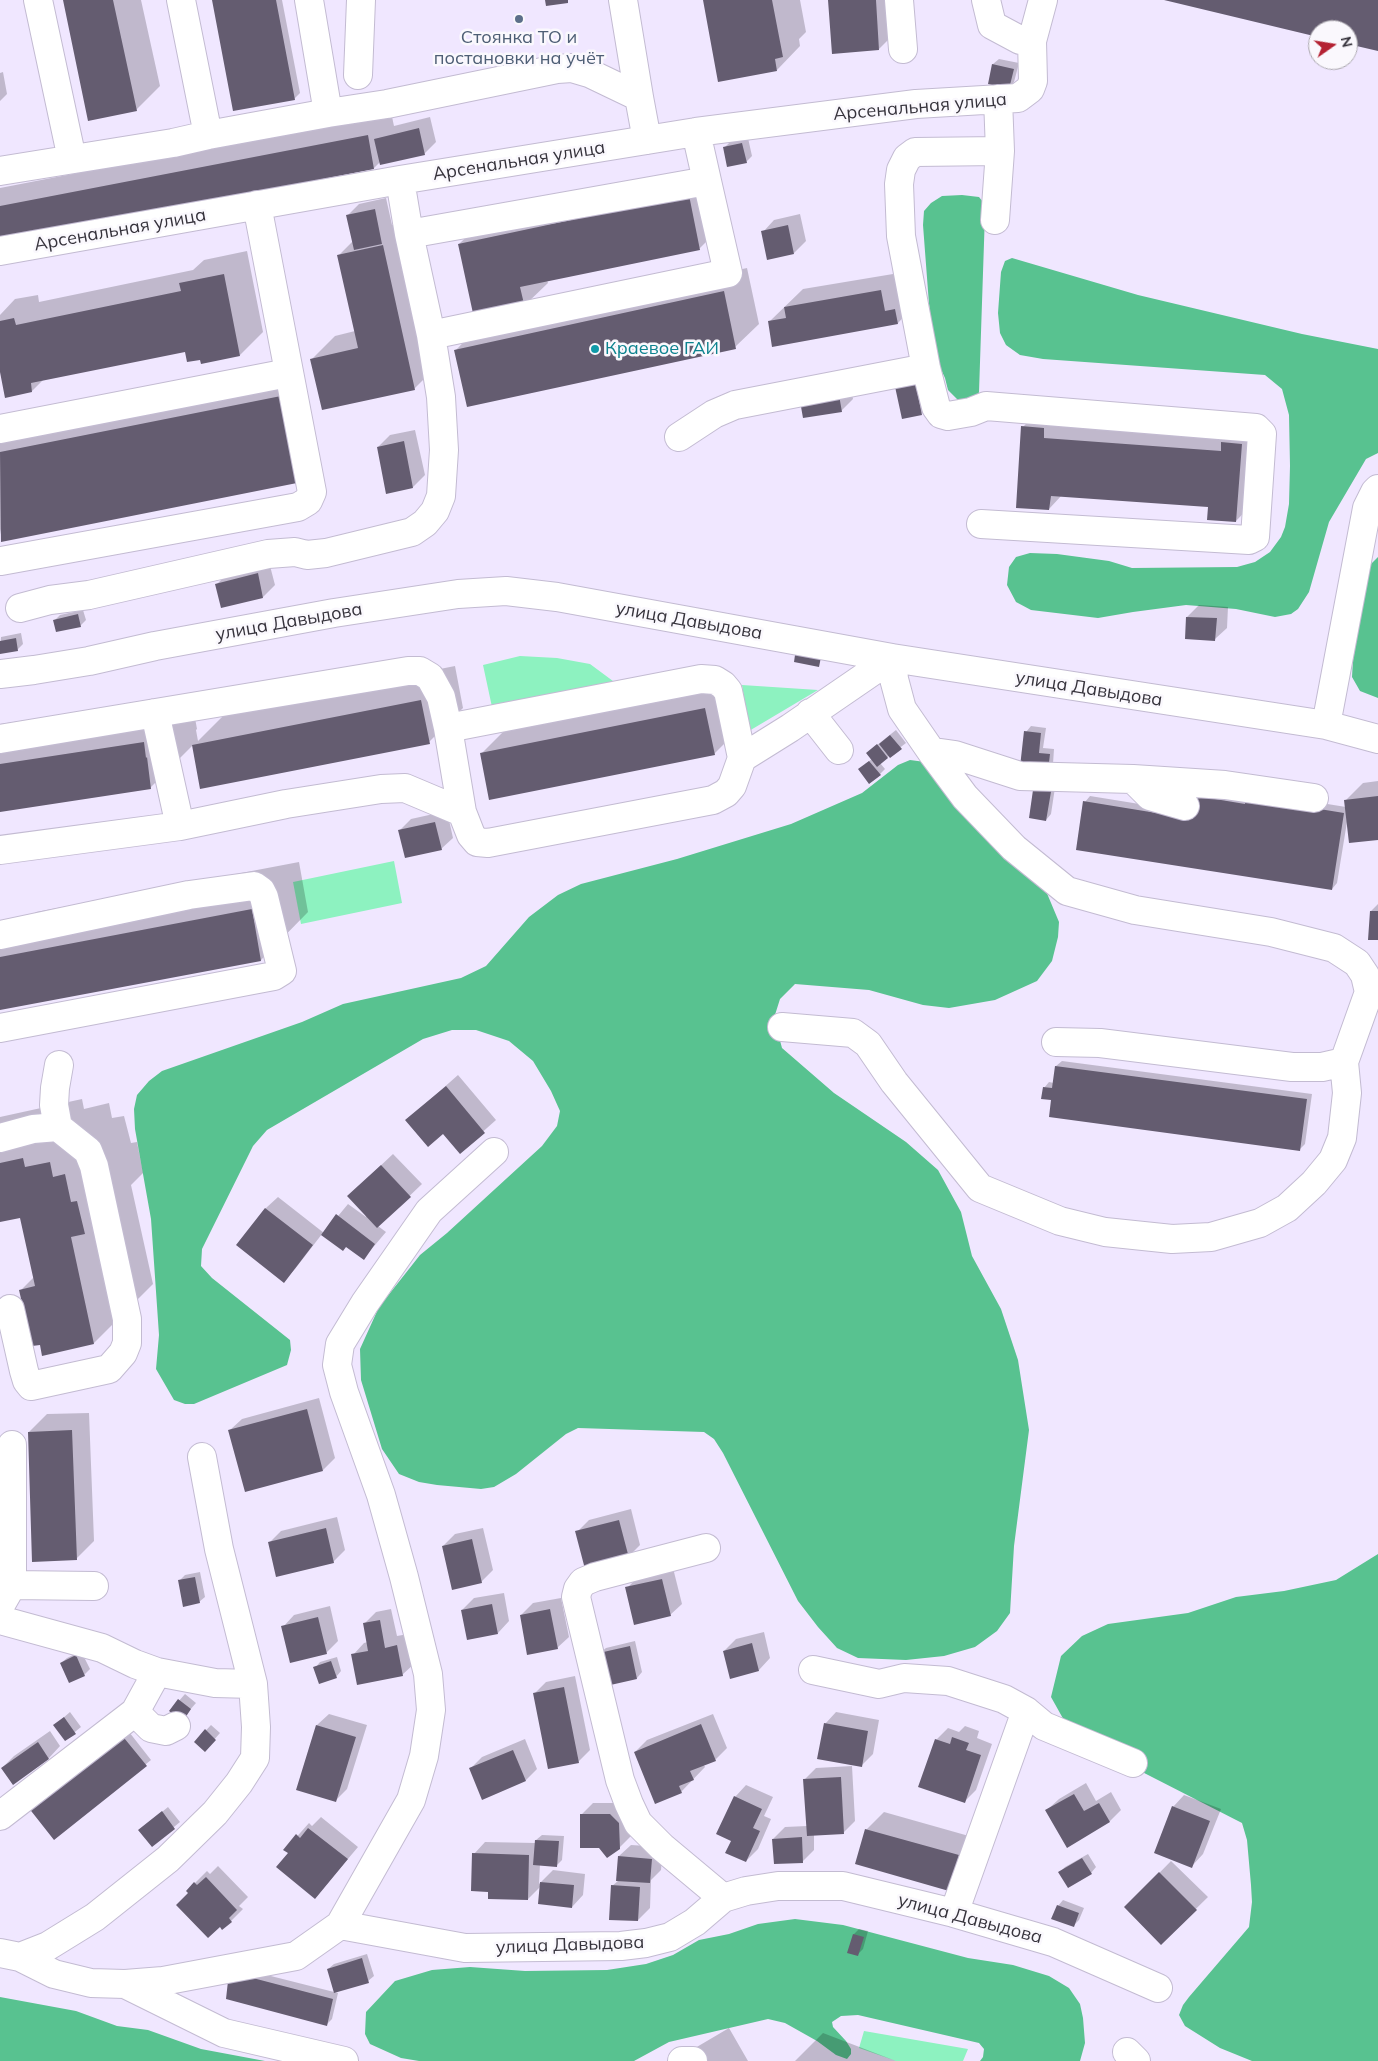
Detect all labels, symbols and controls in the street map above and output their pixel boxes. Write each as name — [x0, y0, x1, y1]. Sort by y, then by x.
marker: Стоянка ТО и постановки на учёт — [513, 13, 525, 25]
north arrow — [1308, 20, 1358, 70]
place label: Стоянка ТО и постановки на учёт — [434, 27, 604, 70]
text: N — [1337, 35, 1357, 49]
street label: Арсенальная улица — [832, 89, 1008, 125]
street label: Арсенальная улица — [431, 137, 607, 185]
street label: Арсенальная улица — [32, 204, 208, 256]
place label: Краевое ГАИ — [605, 338, 719, 360]
marker: Краевое ГАИ — [589, 343, 601, 355]
street label: улица Давыдова — [614, 597, 764, 645]
street label: улица Давыдова — [214, 598, 364, 646]
street label: улица Давыдова — [1014, 667, 1164, 711]
street label: улица Давыдова — [896, 1889, 1044, 1949]
street label: улица Давыдова — [495, 1932, 645, 1958]

